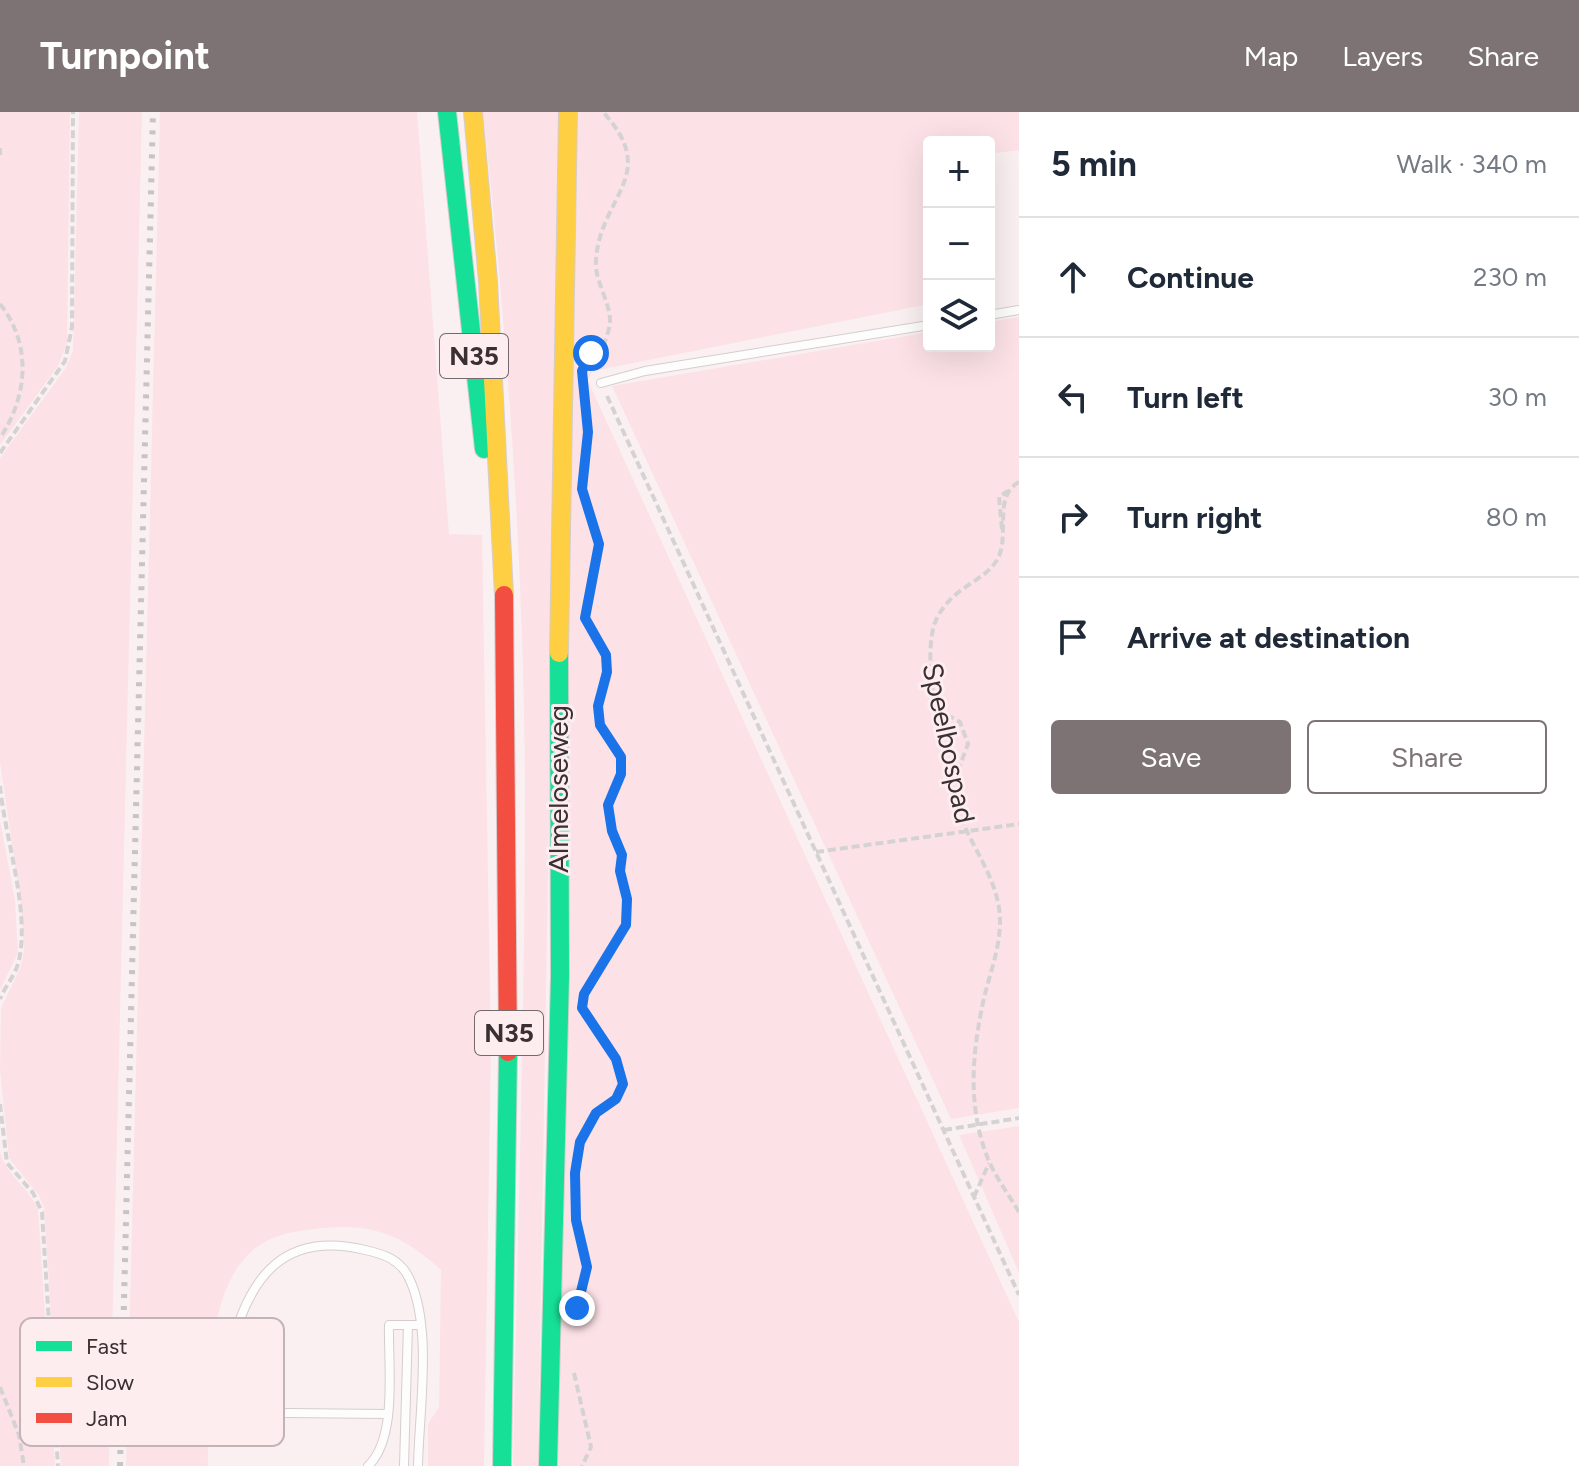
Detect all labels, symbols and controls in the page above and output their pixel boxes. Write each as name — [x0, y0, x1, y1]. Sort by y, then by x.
text: Turnpoint — [40, 33, 210, 79]
text: Map — [1244, 39, 1298, 73]
text: Layers — [1342, 39, 1423, 73]
text: Share — [1467, 39, 1539, 73]
map controls — [923, 136, 995, 352]
button: + — [923, 136, 995, 208]
text: 5 min — [1051, 144, 1137, 185]
text: Walk · 340 m — [1397, 148, 1547, 180]
button: − — [923, 208, 995, 280]
icon: ahead — [1051, 255, 1095, 299]
text: Continue — [1127, 259, 1254, 296]
text: 230 m — [1473, 261, 1547, 293]
button: layers — [923, 280, 995, 352]
road number: N35 — [440, 334, 508, 378]
route start — [573, 335, 609, 371]
icon: left — [1051, 375, 1095, 419]
text: Turn left — [1127, 379, 1244, 416]
text: 30 m — [1488, 381, 1547, 413]
icon: right — [1051, 495, 1095, 539]
text: Turn right — [1127, 499, 1262, 536]
text: 80 m — [1486, 501, 1547, 533]
icon: arrive — [1051, 615, 1095, 659]
text: Arrive at destination — [1127, 619, 1410, 656]
street label: Speelbospad — [915, 660, 983, 826]
street label: Almeloseweg — [541, 705, 575, 873]
button: Save — [1051, 720, 1291, 794]
button: Share — [1307, 720, 1547, 794]
road number: N35 — [475, 1011, 543, 1055]
route end — [559, 1290, 595, 1326]
legend — [20, 1318, 284, 1446]
text: Fast — [86, 1333, 128, 1360]
text: Slow — [86, 1369, 135, 1396]
text: Jam — [86, 1405, 127, 1432]

